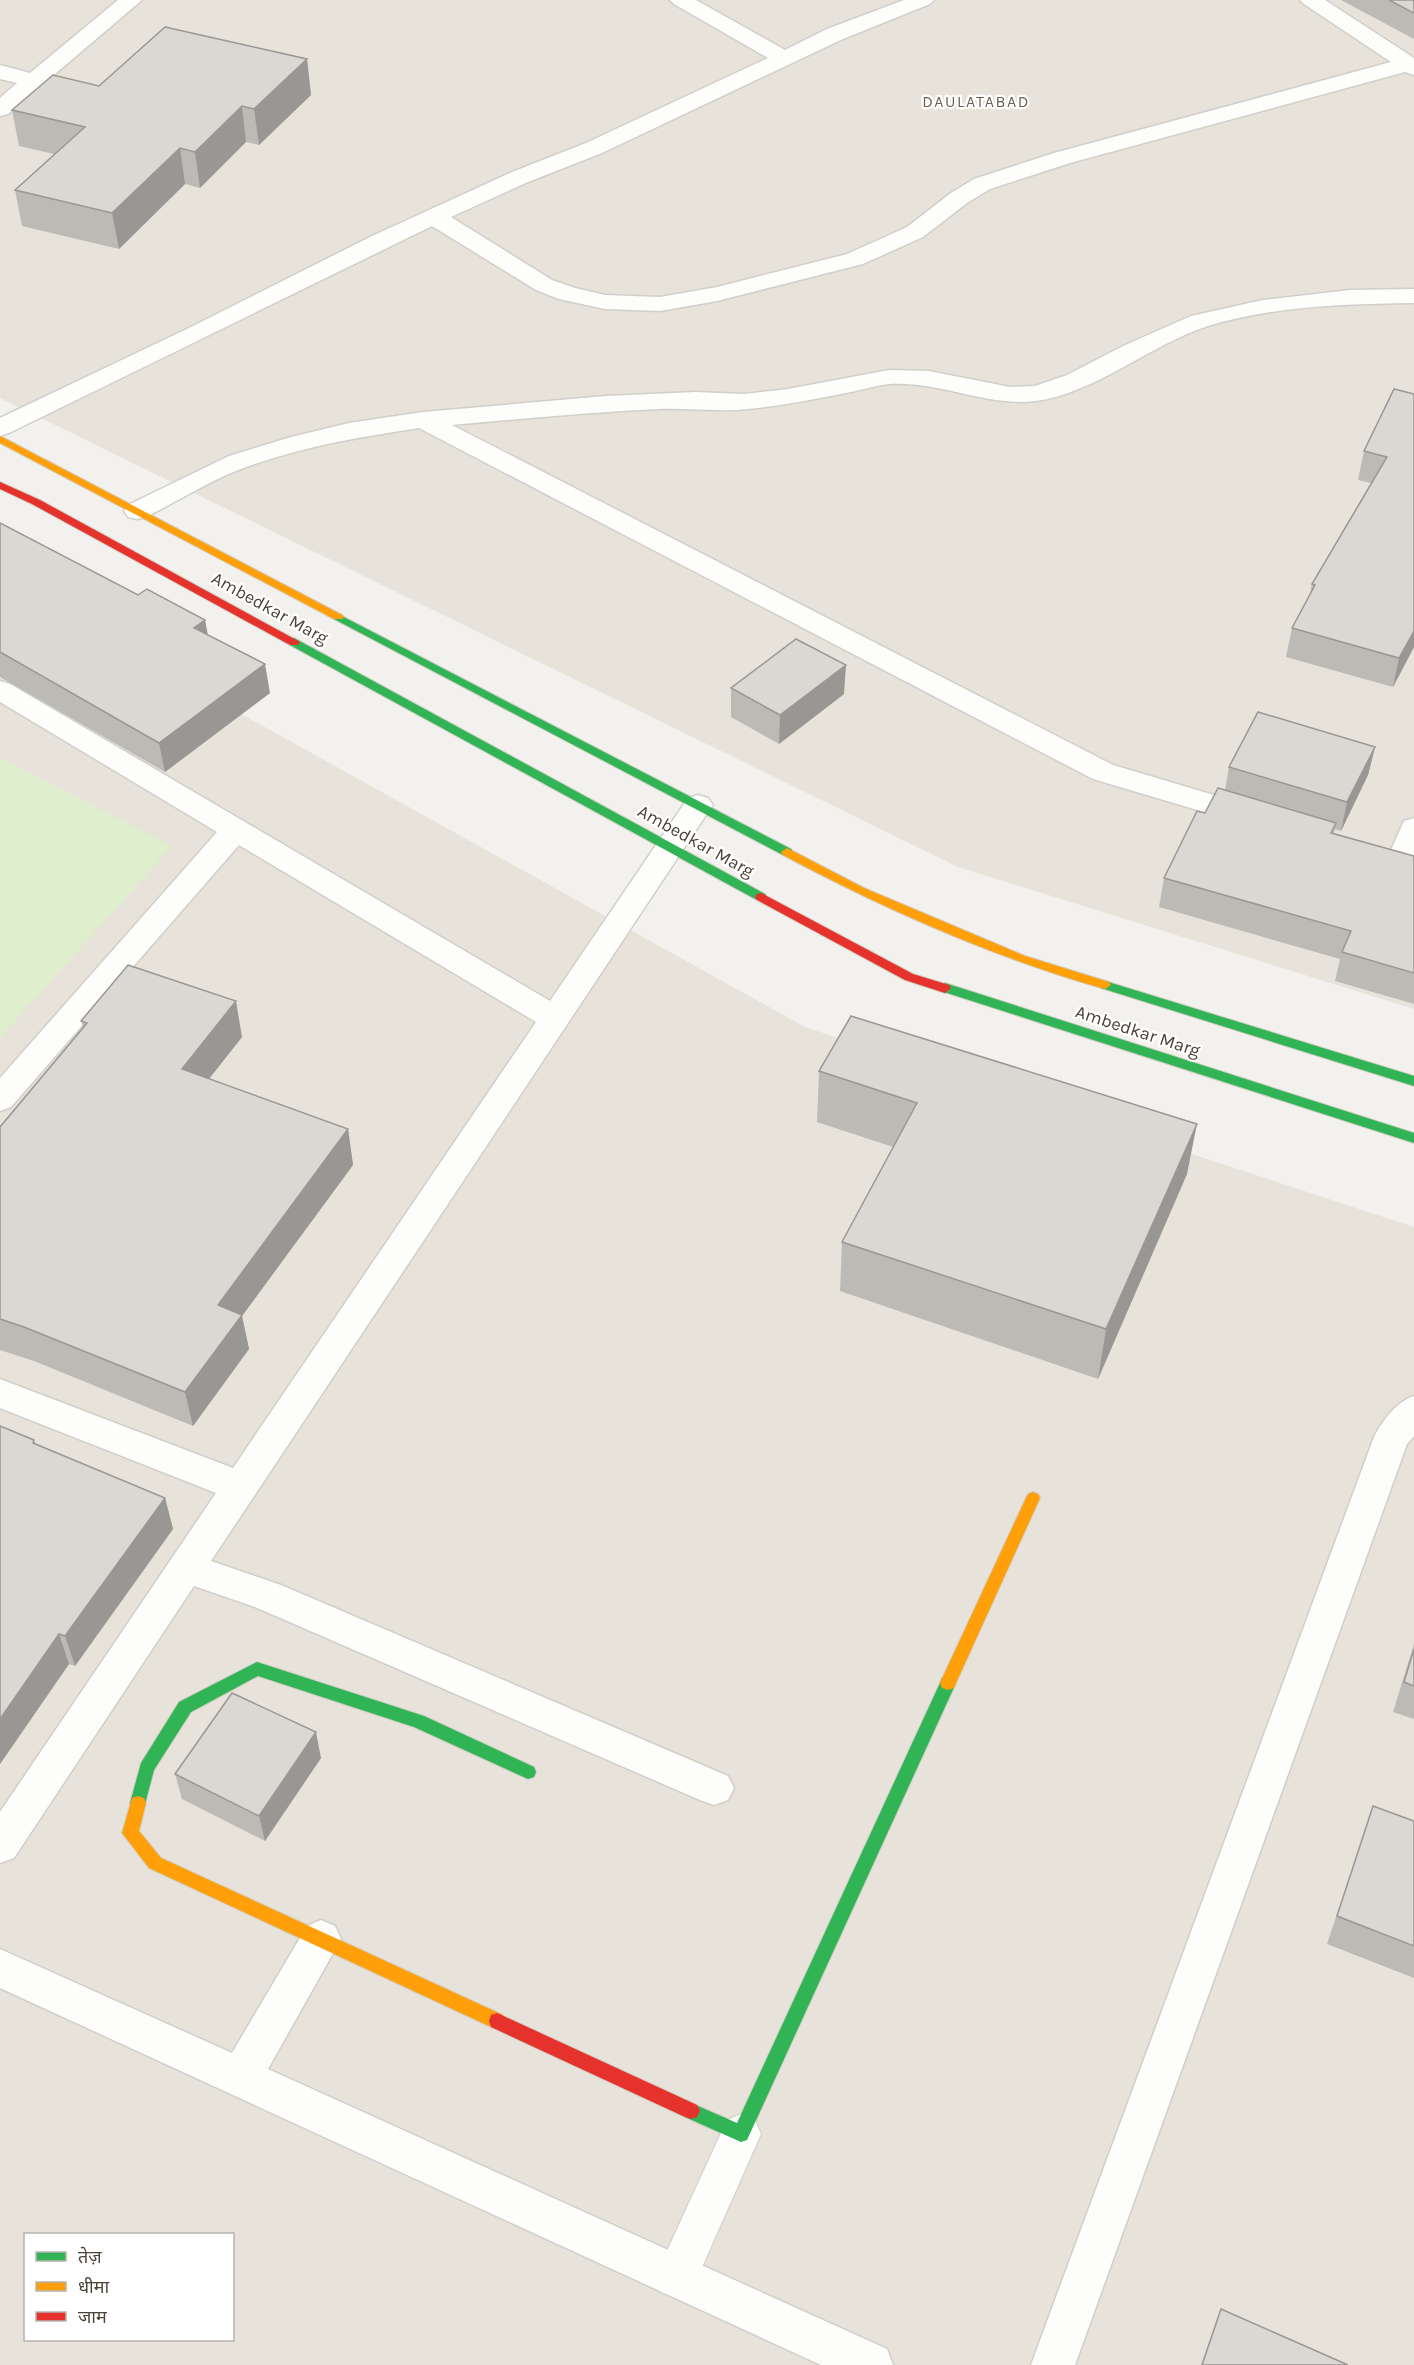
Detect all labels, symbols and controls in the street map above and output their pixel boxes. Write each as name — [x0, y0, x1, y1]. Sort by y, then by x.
district label: DAULATABAD — [922, 92, 1030, 111]
street label: Ambedkar Marg — [208, 567, 332, 649]
street label: Ambedkar Marg — [634, 800, 758, 882]
street label: Ambedkar Marg — [1073, 1000, 1203, 1062]
legend — [24, 2233, 234, 2341]
text: तेज़ — [78, 2246, 102, 2268]
text: धीमा — [78, 2276, 109, 2298]
text: जाम — [78, 2306, 108, 2328]

